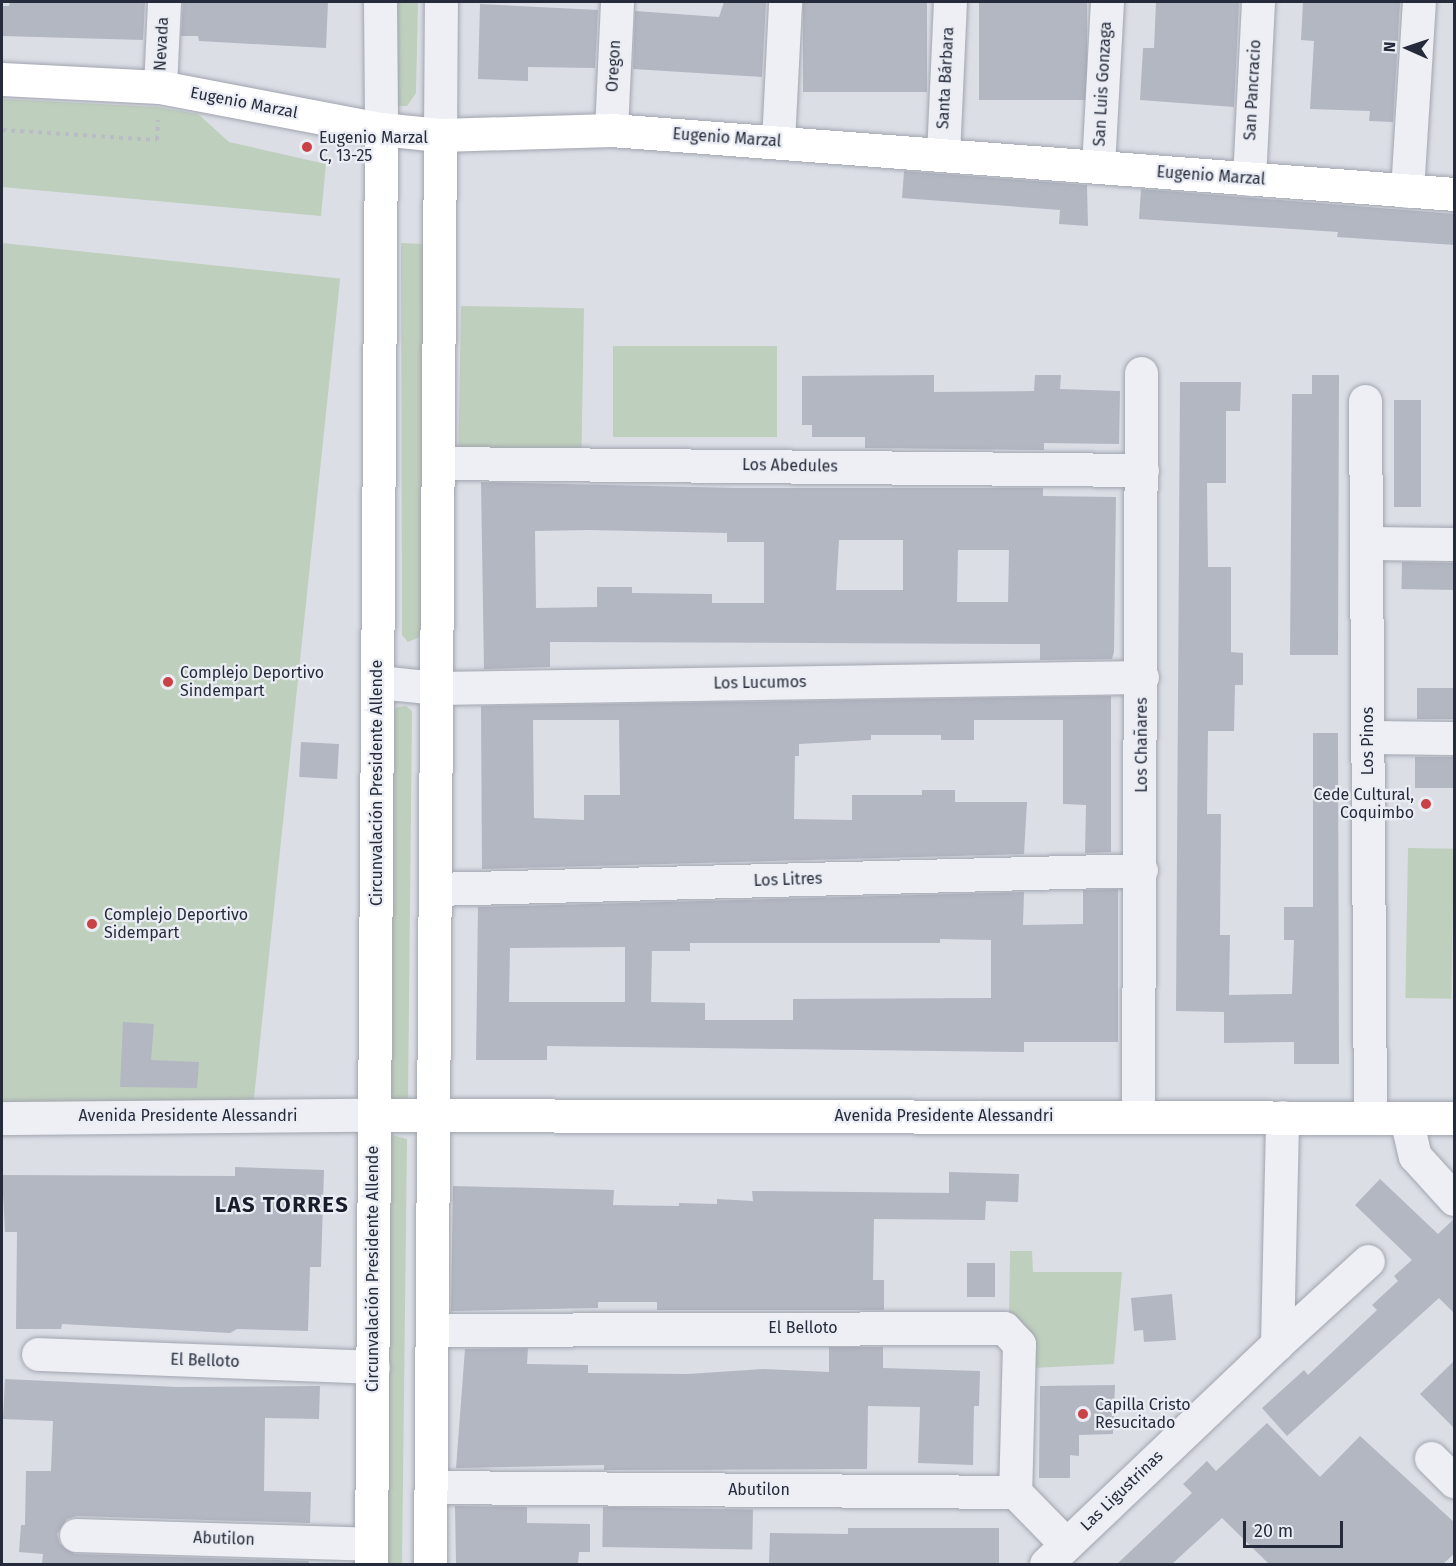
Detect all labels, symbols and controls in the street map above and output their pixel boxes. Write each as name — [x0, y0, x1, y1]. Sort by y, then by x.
street label: Nevada — [151, 16, 173, 72]
north arrow — [1378, 18, 1438, 78]
street label: San Luis Gonzaga — [1090, 21, 1116, 147]
street label: Santa Bárbara — [934, 26, 958, 130]
street label: Oregon — [603, 39, 625, 93]
street label: San Pancracio — [1241, 39, 1265, 141]
text: N — [1380, 41, 1399, 53]
street label: Eugenio Marzal — [189, 83, 299, 123]
street label: Eugenio Marzal — [672, 125, 782, 151]
place label: Eugenio Marzal C, 13-25 — [319, 128, 428, 166]
marker: Eugenio Marzal C, 13-25 — [300, 140, 314, 154]
street label: Eugenio Marzal — [1156, 163, 1266, 189]
street label: Los Abedules — [742, 456, 838, 476]
street label: Circunvalación Presidente Allende — [367, 660, 387, 906]
place label: Complejo Deportivo Sindempart — [180, 663, 324, 701]
street label: Los Lucumos — [713, 673, 807, 693]
marker: Complejo Deportivo Sindempart — [161, 675, 175, 689]
street label: Los Chañares — [1132, 697, 1152, 793]
street label: Los Pinos — [1358, 707, 1378, 775]
place label: Cede Cultural, Coquimbo — [1314, 785, 1414, 823]
marker: Cede Cultural, Coquimbo — [1419, 797, 1433, 811]
street label: Los Litres — [753, 869, 823, 891]
place label: Complejo Deportivo Sidempart — [104, 905, 248, 943]
marker: Complejo Deportivo Sidempart — [85, 917, 99, 931]
street label: Avenida Presidente Alessandri — [78, 1106, 298, 1126]
street label: Avenida Presidente Alessandri — [834, 1106, 1054, 1126]
street label: Circunvalación Presidente Allende — [363, 1146, 383, 1392]
district label: LAS TORRES — [215, 1192, 349, 1218]
street label: El Belloto — [768, 1318, 838, 1338]
street label: El Belloto — [170, 1350, 240, 1372]
place label: Capilla Cristo Resucitado — [1095, 1395, 1191, 1433]
marker: Capilla Cristo Resucitado — [1076, 1407, 1090, 1421]
street label: Las Ligustrinas — [1077, 1447, 1167, 1535]
street label: Abutilon — [728, 1480, 790, 1500]
scale bar — [1246, 1509, 1346, 1547]
text: 20 m — [1254, 1520, 1293, 1542]
street label: Abutilon — [193, 1528, 255, 1550]

